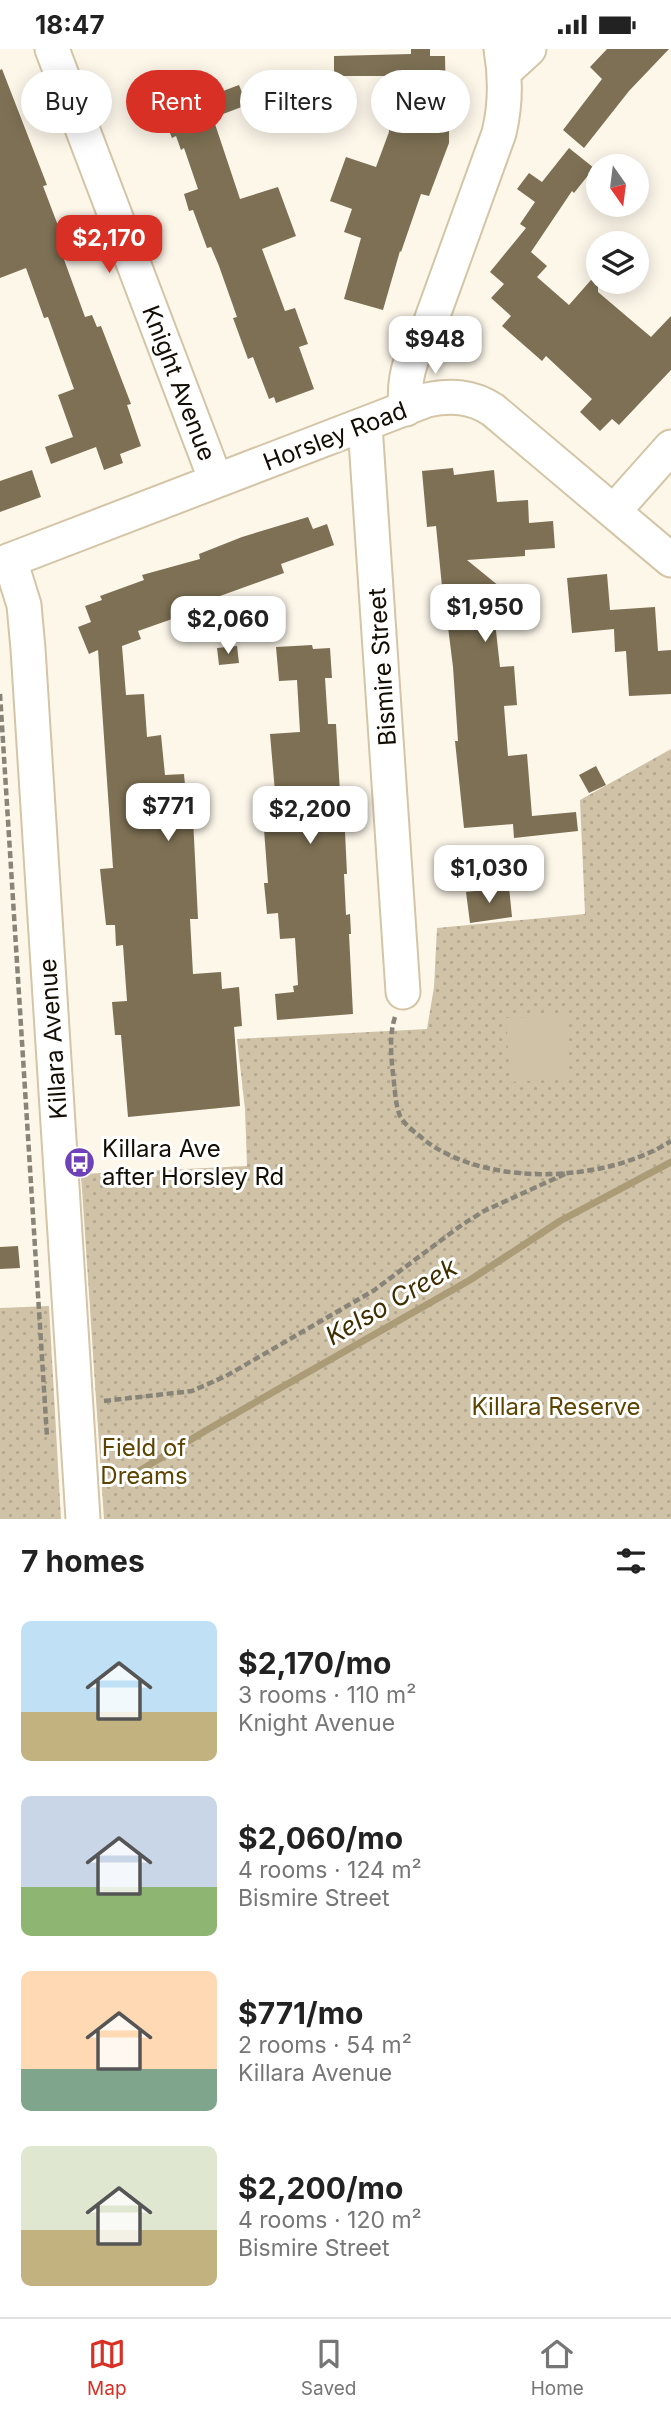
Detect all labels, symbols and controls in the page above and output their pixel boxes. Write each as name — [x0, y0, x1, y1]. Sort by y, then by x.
text: 18:47 — [35, 9, 105, 40]
chip: Buy — [21, 70, 112, 133]
chip: Rent — [126, 70, 226, 133]
chip: Filters — [240, 70, 357, 133]
chip: New — [371, 70, 470, 133]
north arrow — [586, 154, 649, 217]
map controls — [586, 154, 649, 294]
pin: $2,170 — [52, 215, 166, 275]
text: $2,170 — [72, 224, 146, 252]
button: layers — [586, 231, 649, 294]
street label: Knight Avenue — [136, 301, 222, 465]
pin: $948 — [394, 317, 476, 376]
text: $948 — [405, 325, 465, 353]
street label: Horsley Road — [259, 395, 411, 477]
pin: $1,950 — [428, 585, 542, 644]
street label: Bismire Street — [362, 587, 402, 747]
text: $1,950 — [446, 593, 524, 621]
pin: $2,060 — [171, 597, 285, 656]
text: $2,060 — [187, 605, 269, 633]
pin: $771 — [127, 783, 209, 843]
pin: $2,200 — [253, 787, 367, 846]
text: $771 — [142, 792, 194, 820]
text: $2,200 — [269, 795, 351, 823]
pin: $1,030 — [432, 845, 546, 905]
text: $1,030 — [450, 854, 528, 882]
street label: Killara Avenue — [33, 958, 73, 1120]
place label: Killara Ave after Horsley Rd — [102, 1134, 284, 1191]
bus stop icon: Killara Ave after Horsley Rd — [62, 1145, 96, 1179]
water label: Kelso Creek — [320, 1250, 463, 1351]
park label: Killara Reserve — [472, 1392, 640, 1421]
park label: Field of Dreams — [100, 1433, 188, 1490]
icon: filters — [612, 1542, 650, 1580]
text: 7 homes — [21, 1543, 145, 1579]
text: $2,170/mo — [238, 1645, 391, 1681]
icon: home — [77, 1649, 161, 1733]
text: 3 rooms · 110 m² — [238, 1681, 416, 1709]
text: Knight Avenue — [238, 1709, 395, 1737]
text: $2,060/mo — [238, 1820, 403, 1856]
icon: home — [77, 1824, 161, 1908]
text: 4 rooms · 124 m² — [238, 1856, 422, 1884]
text: Bismire Street — [238, 1884, 390, 1912]
text: $771/mo — [238, 1995, 363, 2031]
icon: home — [77, 1999, 161, 2083]
text: 2 rooms · 54 m² — [238, 2031, 412, 2059]
text: Killara Avenue — [238, 2059, 392, 2087]
text: $2,200/mo — [238, 2170, 403, 2206]
icon: home — [77, 2174, 161, 2258]
text: 4 rooms · 120 m² — [238, 2206, 422, 2234]
text: Bismire Street — [238, 2234, 390, 2262]
tab: Map — [87, 2335, 127, 2400]
tab: Saved — [301, 2335, 356, 2400]
tab: Home — [531, 2335, 584, 2400]

